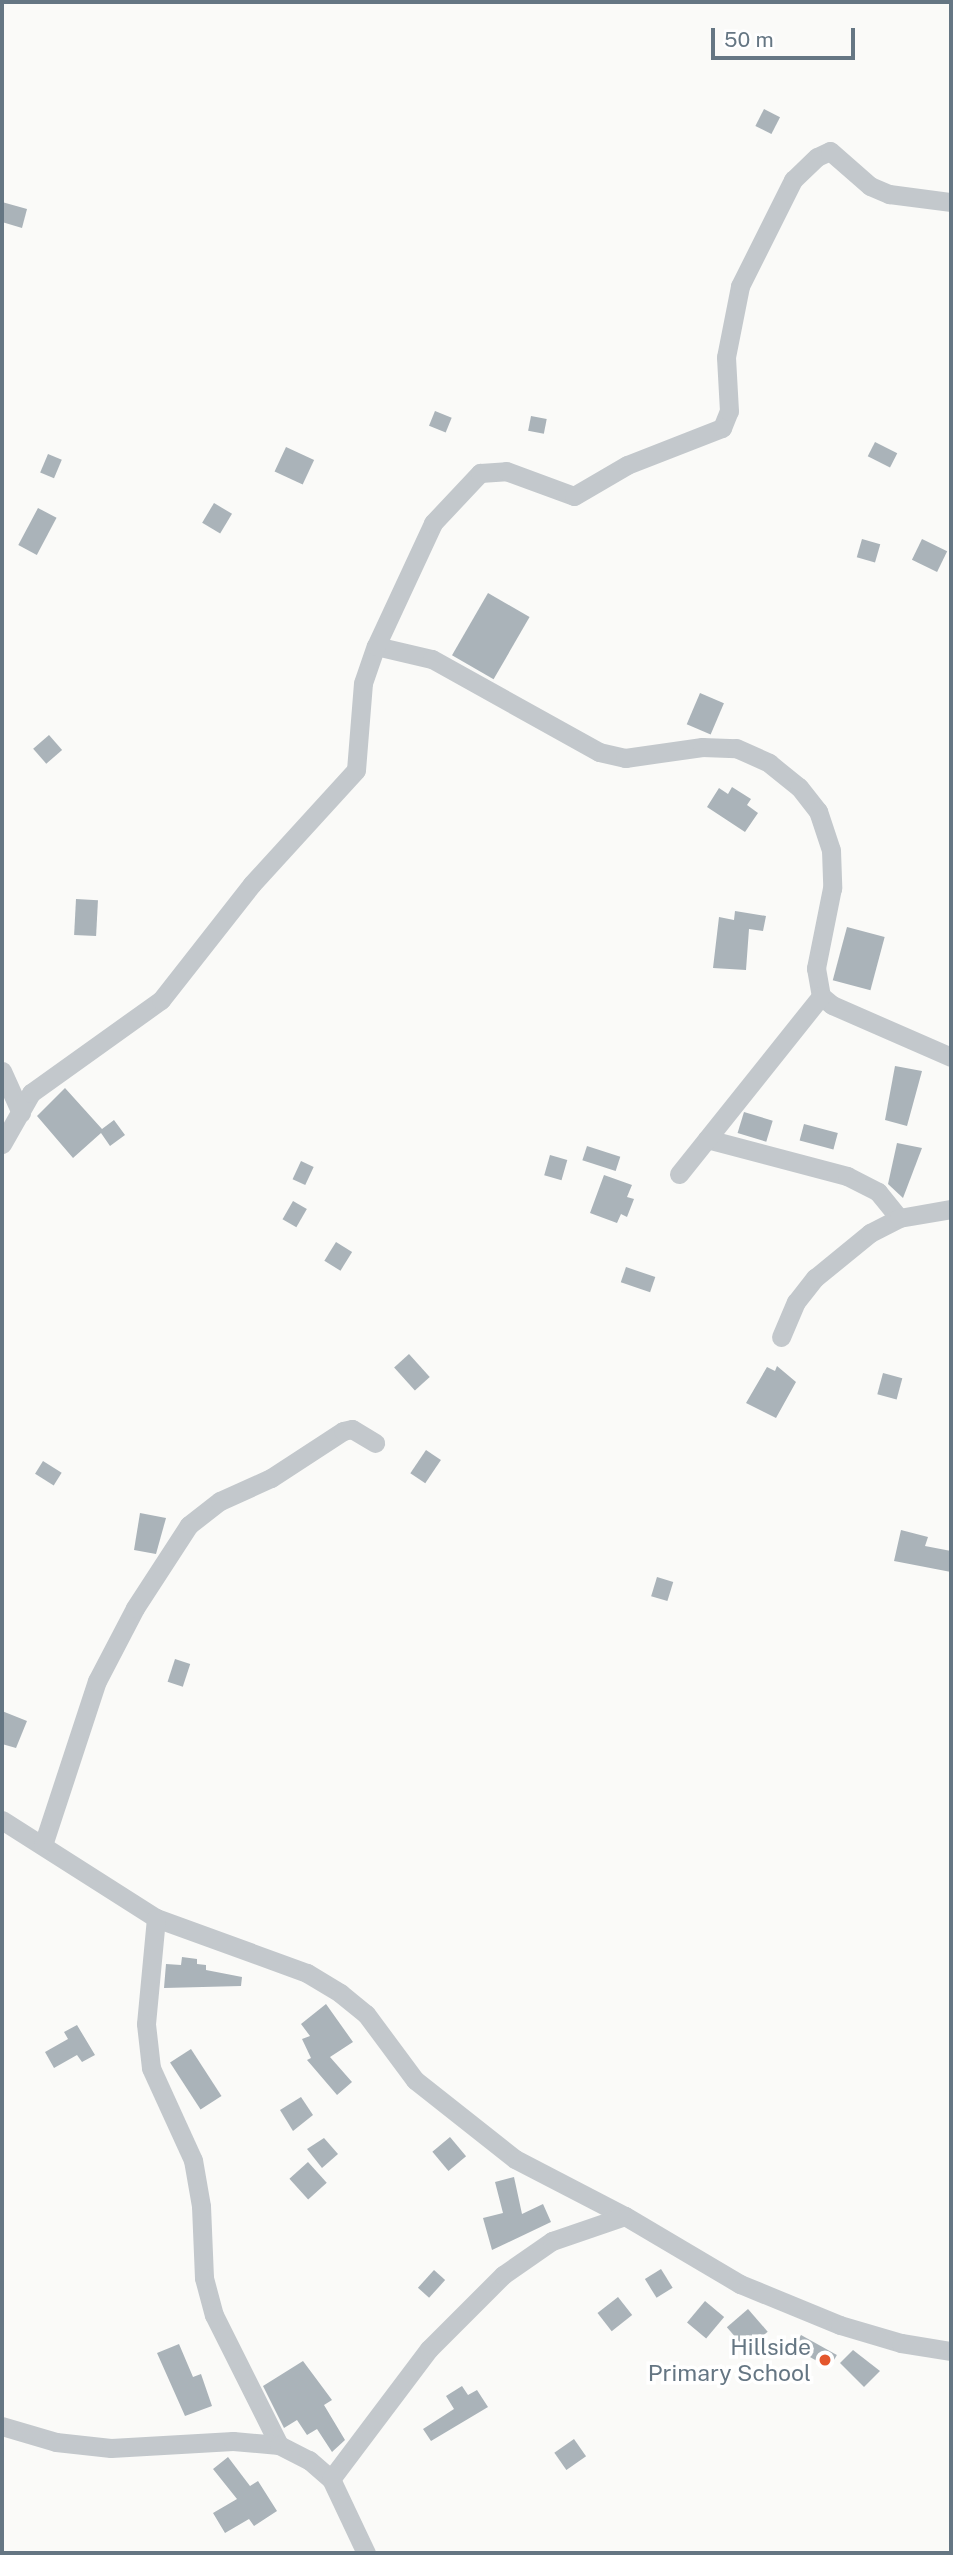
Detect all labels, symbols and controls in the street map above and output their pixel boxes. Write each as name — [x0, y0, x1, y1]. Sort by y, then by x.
scale bar — [715, 14, 858, 58]
text: 50 m — [724, 27, 774, 52]
place label: Hillside Primary School — [648, 2333, 811, 2387]
marker: Hillside Primary School — [817, 2352, 833, 2368]

